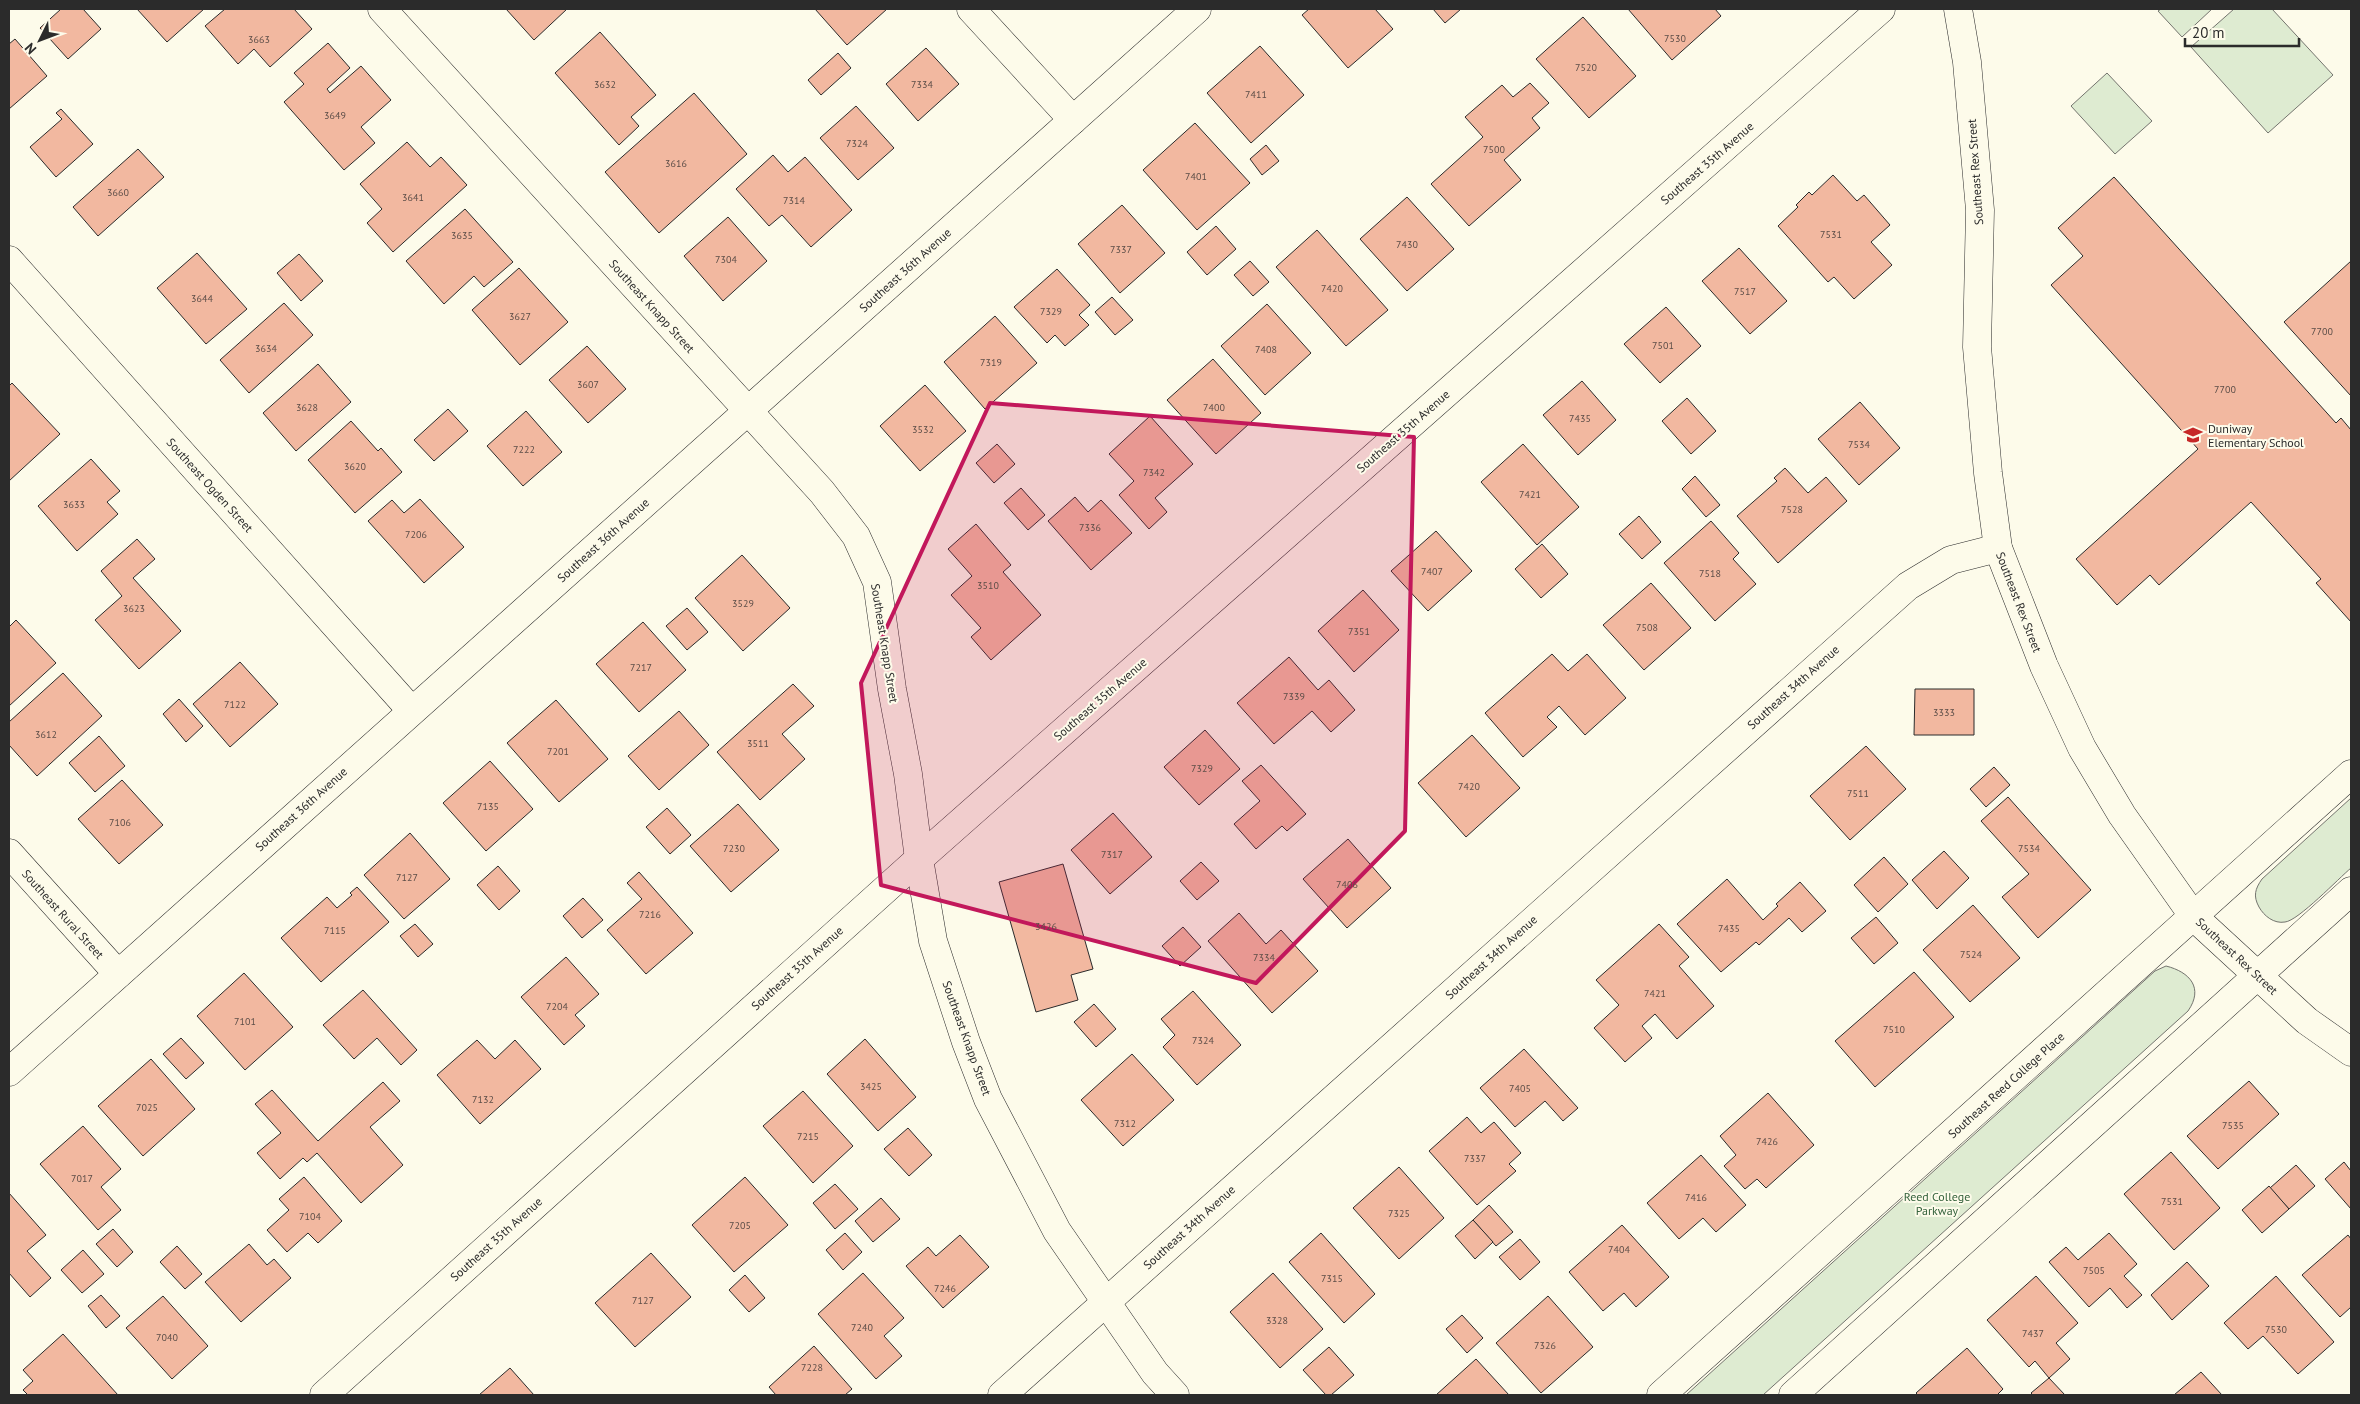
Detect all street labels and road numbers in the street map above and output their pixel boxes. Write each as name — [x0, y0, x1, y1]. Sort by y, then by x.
street label: Southeast Rex Street — [1964, 118, 1986, 226]
street label: Southeast 35th Avenue — [1657, 119, 1757, 207]
street label: Southeast 36th Avenue — [856, 225, 954, 315]
street label: Southeast Knapp Street — [606, 256, 698, 356]
street label: Southeast 35th Avenue — [1353, 387, 1453, 475]
street label: Southeast Ogden Street — [164, 435, 256, 535]
street label: Southeast 36th Avenue — [554, 495, 652, 585]
street label: Southeast Rex Street — [1993, 550, 2045, 654]
street label: Southeast Knapp Street — [868, 582, 902, 704]
street label: Southeast 34th Avenue — [1744, 642, 1842, 732]
street label: Southeast 35th Avenue — [1050, 655, 1150, 743]
street label: Southeast 36th Avenue — [252, 764, 350, 854]
street label: Southeast Rural Street — [19, 866, 107, 962]
street label: Southeast 34th Avenue — [1442, 912, 1540, 1002]
street label: Southeast Rex Street — [2193, 914, 2281, 998]
street label: Southeast 35th Avenue — [748, 923, 846, 1013]
street label: Southeast Knapp Street — [939, 979, 995, 1097]
street label: Southeast Reed College Place — [1945, 1029, 2067, 1141]
street label: Southeast 34th Avenue — [1140, 1182, 1238, 1272]
street label: Southeast 35th Avenue — [447, 1194, 545, 1284]

